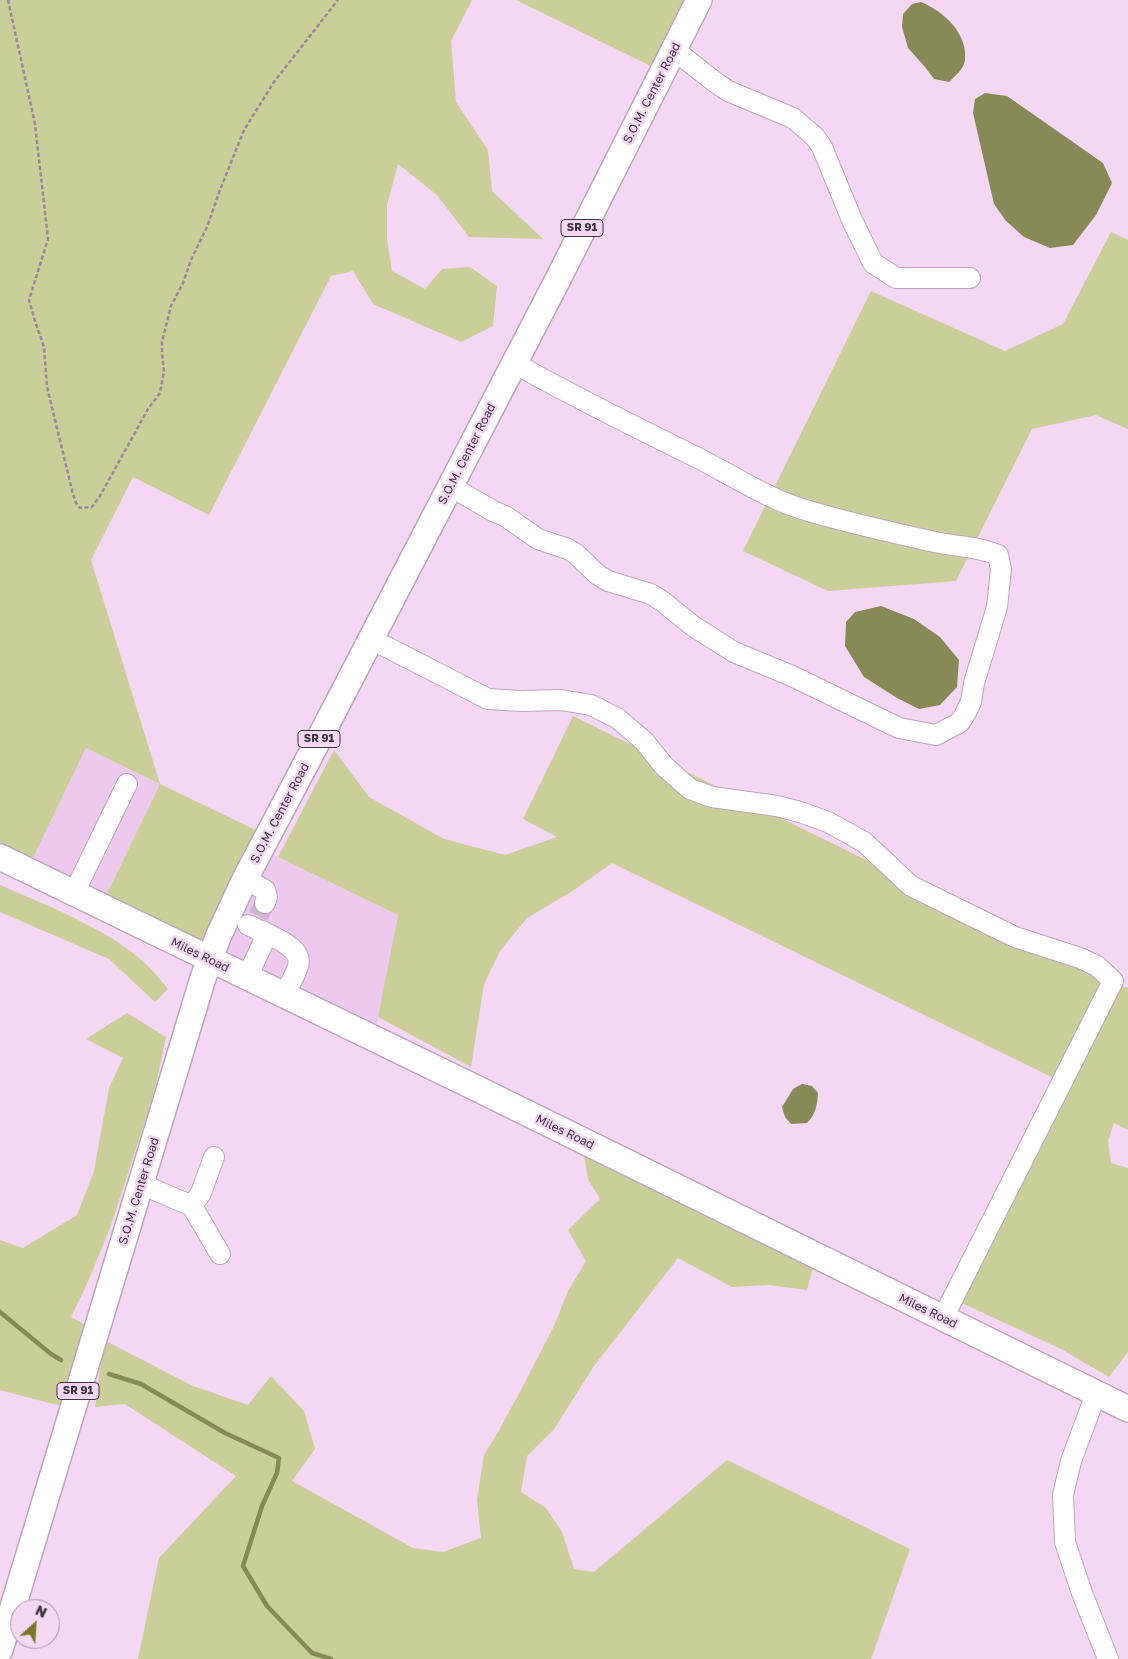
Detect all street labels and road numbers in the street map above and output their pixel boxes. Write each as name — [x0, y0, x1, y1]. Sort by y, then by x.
street label: S.O.M. Center Road — [620, 40, 684, 146]
road number: SR 91 — [561, 220, 603, 237]
street label: S.O.M. Center Road — [435, 401, 499, 507]
road number: SR 91 — [298, 731, 340, 748]
street label: S.O.M. Center Road — [248, 760, 312, 866]
street label: Miles Road — [169, 935, 231, 975]
street label: Miles Road — [534, 1112, 596, 1152]
street label: S.O.M. Center Road — [116, 1136, 162, 1246]
street label: Miles Road — [897, 1291, 959, 1331]
road number: SR 91 — [57, 1382, 99, 1400]

